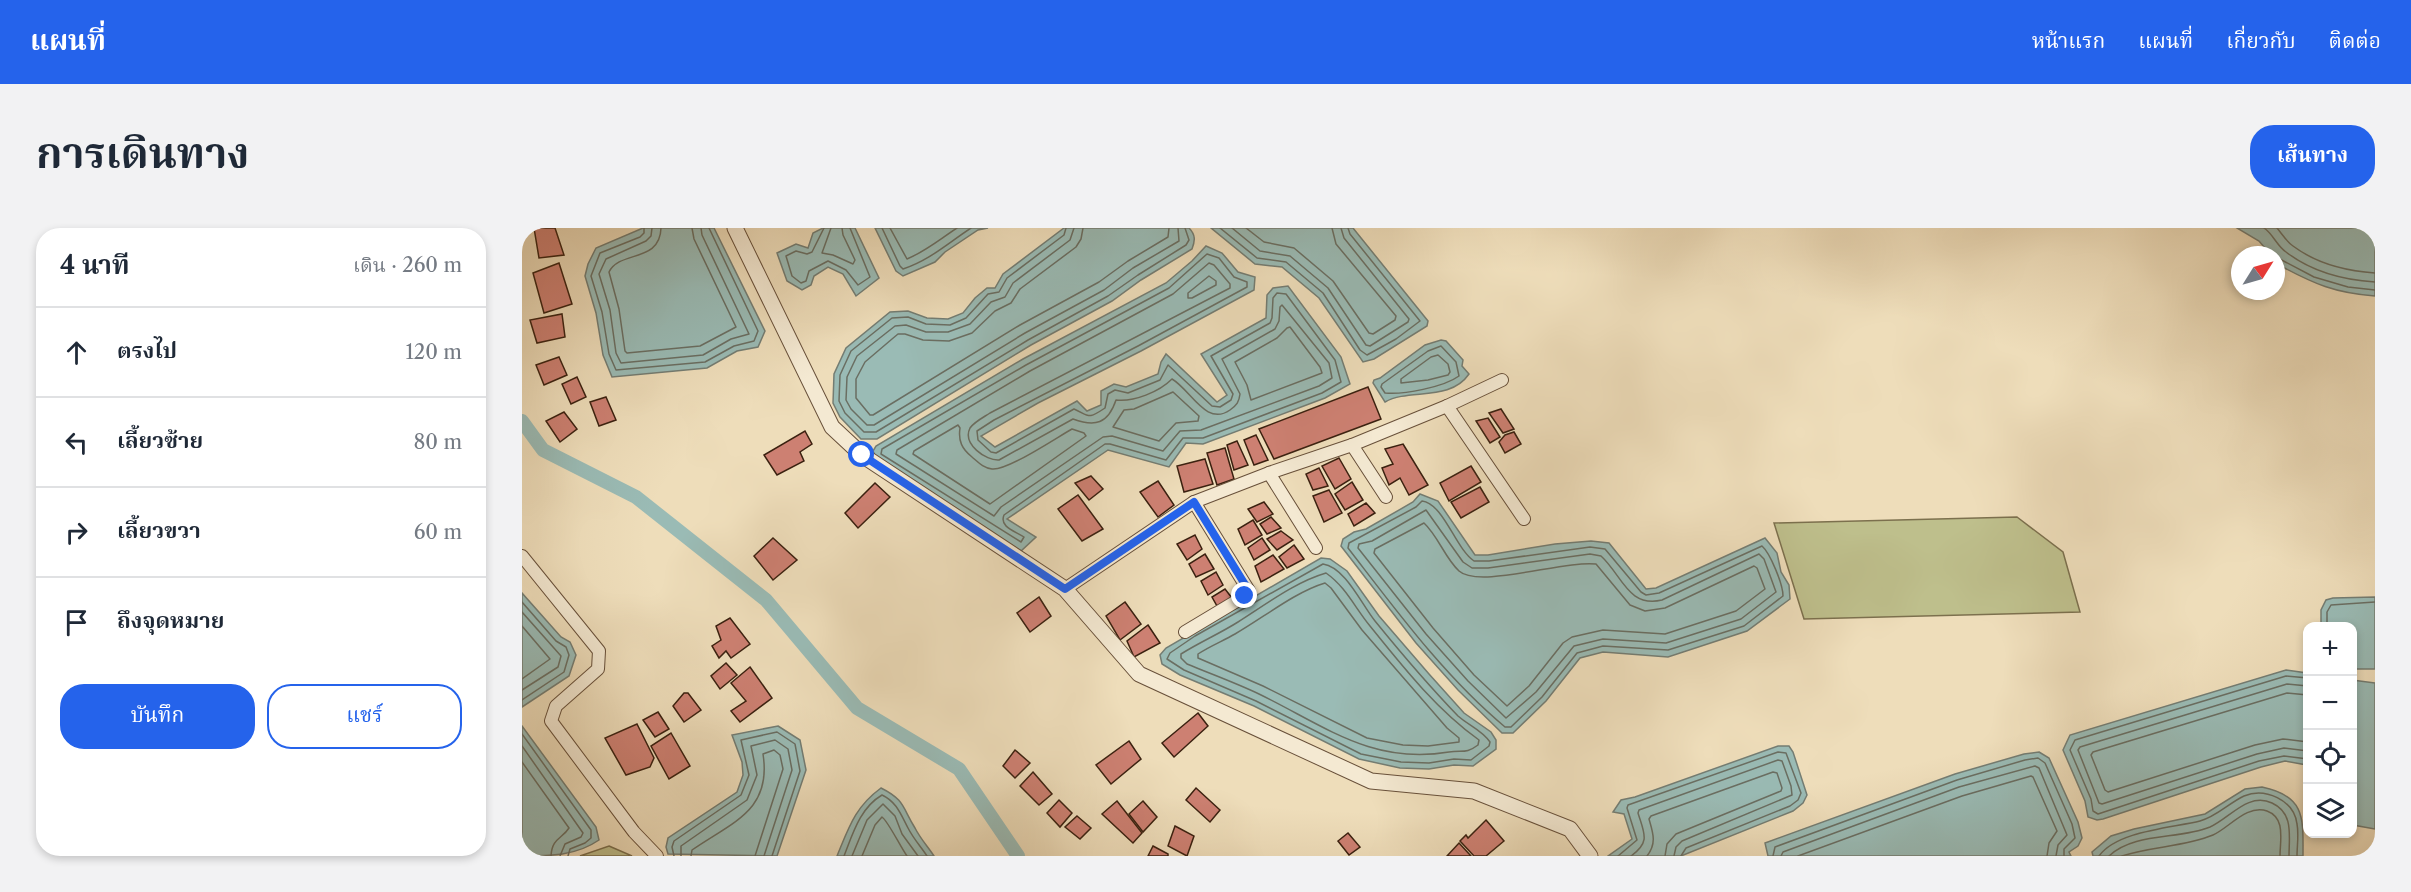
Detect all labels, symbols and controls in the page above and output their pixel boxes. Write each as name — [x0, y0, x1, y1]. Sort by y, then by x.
text: แผนที่ — [30, 23, 106, 57]
text: หน้าแรก — [2032, 28, 2105, 53]
text: แผนที่ — [2138, 28, 2193, 53]
text: เกี่ยวกับ — [2226, 28, 2296, 53]
text: ติดต่อ — [2329, 28, 2381, 53]
button: เส้นทาง — [2250, 125, 2375, 188]
text: การเดินทาง — [36, 127, 249, 179]
north arrow — [2231, 246, 2285, 300]
text: 4 นาที — [60, 249, 129, 281]
text: เดิน · 260 m — [353, 253, 462, 277]
icon: ahead — [60, 336, 93, 369]
text: ตรงไป — [117, 337, 177, 364]
text: 120 m — [405, 340, 462, 364]
icon: left — [60, 426, 93, 459]
text: เลี้ยวซ้าย — [117, 427, 203, 454]
text: 80 m — [414, 430, 462, 454]
route start — [848, 441, 874, 467]
icon: right — [60, 516, 93, 549]
text: เลี้ยวขวา — [117, 517, 201, 544]
text: 60 m — [414, 520, 462, 544]
route end — [1231, 582, 1257, 608]
icon: arrive — [60, 606, 93, 639]
text: ถึงจุดหมาย — [117, 607, 224, 634]
map controls — [2303, 622, 2357, 838]
button: + — [2303, 622, 2357, 676]
button: − — [2303, 676, 2357, 730]
button: บันทึก — [60, 684, 255, 749]
button: แชร์ — [267, 684, 462, 749]
button: locate — [2303, 730, 2357, 784]
button: layers — [2303, 784, 2357, 838]

